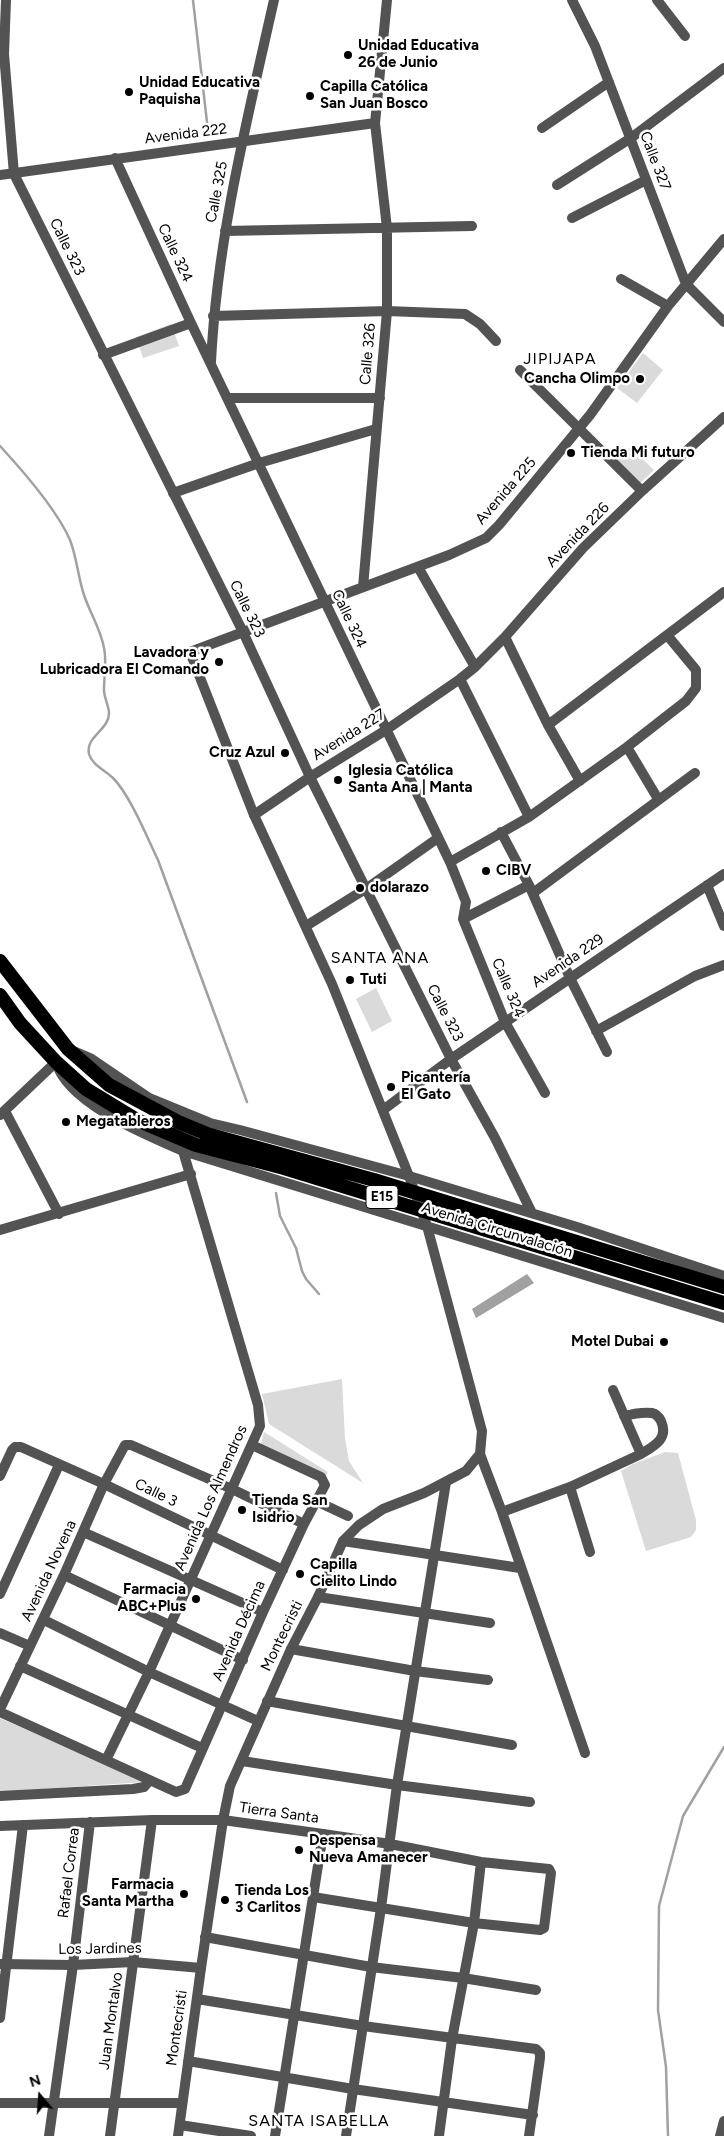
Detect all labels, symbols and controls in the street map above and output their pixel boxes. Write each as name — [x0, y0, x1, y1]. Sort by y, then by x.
place label: Unidad Educativa 26 de Junio — [358, 37, 479, 72]
marker: Unidad Educativa 26 de Junio — [342, 49, 354, 61]
place label: Unidad Educativa Paquisha — [139, 74, 260, 109]
place label: Capilla Católica San Juan Bosco — [320, 78, 428, 113]
marker: Unidad Educativa Paquisha — [123, 86, 135, 98]
marker: Capilla Católica San Juan Bosco — [304, 90, 316, 102]
street label: Avenida 222 — [144, 120, 228, 148]
street label: Calle 327 — [636, 129, 674, 193]
street label: Calle 325 — [202, 160, 232, 224]
street label: Calle 323 — [45, 215, 89, 279]
street label: Calle 324 — [154, 221, 196, 285]
street label: Calle 326 — [356, 322, 380, 386]
district label: JIPIJAPA — [522, 349, 598, 369]
place label: Cancha Olimpo — [524, 370, 630, 388]
marker: Cancha Olimpo — [634, 373, 646, 385]
place label: Tienda Mi futuro — [581, 444, 695, 462]
marker: Tienda Mi futuro — [565, 447, 577, 459]
street label: Avenida 225 — [472, 454, 540, 528]
street label: Avenida 226 — [543, 499, 613, 571]
street label: Calle 323 — [225, 577, 269, 641]
street label: Calle 324 — [328, 587, 370, 651]
place label: Lavadora y Lubricadora El Comando — [40, 644, 209, 679]
marker: Lavadora y Lubricadora El Comando — [213, 656, 225, 668]
street label: Avenida 227 — [309, 705, 389, 765]
place label: Cruz Azul — [209, 744, 275, 762]
marker: Cruz Azul — [279, 747, 291, 759]
place label: Iglesia Católica Santa Ana | Manta — [348, 762, 473, 797]
marker: Iglesia Católica Santa Ana | Manta — [332, 774, 344, 786]
place label: CIBV — [496, 862, 531, 880]
marker: CIBV — [480, 865, 492, 877]
place label: dolarazo — [370, 879, 429, 897]
marker: dolarazo — [354, 882, 366, 894]
street label: Avenida 229 — [529, 930, 607, 992]
district label: SANTA ANA — [330, 948, 430, 968]
street label: Calle 324 — [487, 956, 529, 1020]
place label: Tuti — [360, 971, 387, 989]
marker: Tuti — [344, 974, 356, 986]
street label: Calle 323 — [423, 981, 467, 1045]
place label: Picantería El Gato — [401, 1069, 470, 1104]
marker: Picantería El Gato — [385, 1081, 397, 1093]
place label: Megatableros — [76, 1113, 170, 1131]
marker: Megatableros — [60, 1116, 72, 1128]
road number: E15 — [366, 1186, 398, 1208]
street label: Avenida Circunvalación — [419, 1198, 575, 1262]
place label: Motel Dubai — [571, 1333, 654, 1351]
marker: Motel Dubai — [658, 1336, 670, 1348]
street label: Avenida Los Almendros — [171, 1422, 251, 1574]
street label: Calle 3 — [132, 1475, 180, 1511]
place label: Tienda San Isidrio — [252, 1492, 328, 1527]
marker: Tienda San Isidrio — [236, 1504, 248, 1516]
street label: Avenida Novena — [18, 1517, 80, 1625]
place label: Capilla Cielito Lindo — [310, 1556, 397, 1591]
marker: Capilla Cielito Lindo — [294, 1568, 306, 1580]
street label: Avenida Décima — [209, 1578, 269, 1684]
place label: Farmacia ABC+Plus — [118, 1581, 186, 1616]
marker: Farmacia ABC+Plus — [190, 1593, 202, 1605]
street label: Montecristi — [257, 1598, 307, 1674]
street label: Tierra Santa — [238, 1799, 320, 1827]
street label: Rafael Correa — [55, 1827, 83, 1919]
place label: Despensa Nueva Amanecer — [309, 1832, 428, 1867]
marker: Despensa Nueva Amanecer — [293, 1844, 305, 1856]
place label: Farmacia Santa Martha — [82, 1876, 174, 1911]
place label: Tienda Los 3 Carlitos — [235, 1882, 309, 1917]
marker: Farmacia Santa Martha — [178, 1888, 190, 1900]
marker: Tienda Los 3 Carlitos — [219, 1894, 231, 1906]
street label: Los Jardines — [58, 1939, 142, 1959]
street label: Juan Montalvo — [95, 1971, 127, 2071]
street label: Montecristi — [163, 1989, 191, 2067]
north arrow — [15, 2071, 65, 2121]
text: N — [27, 2072, 43, 2091]
district label: SANTA ISABELLA — [247, 2111, 391, 2131]

